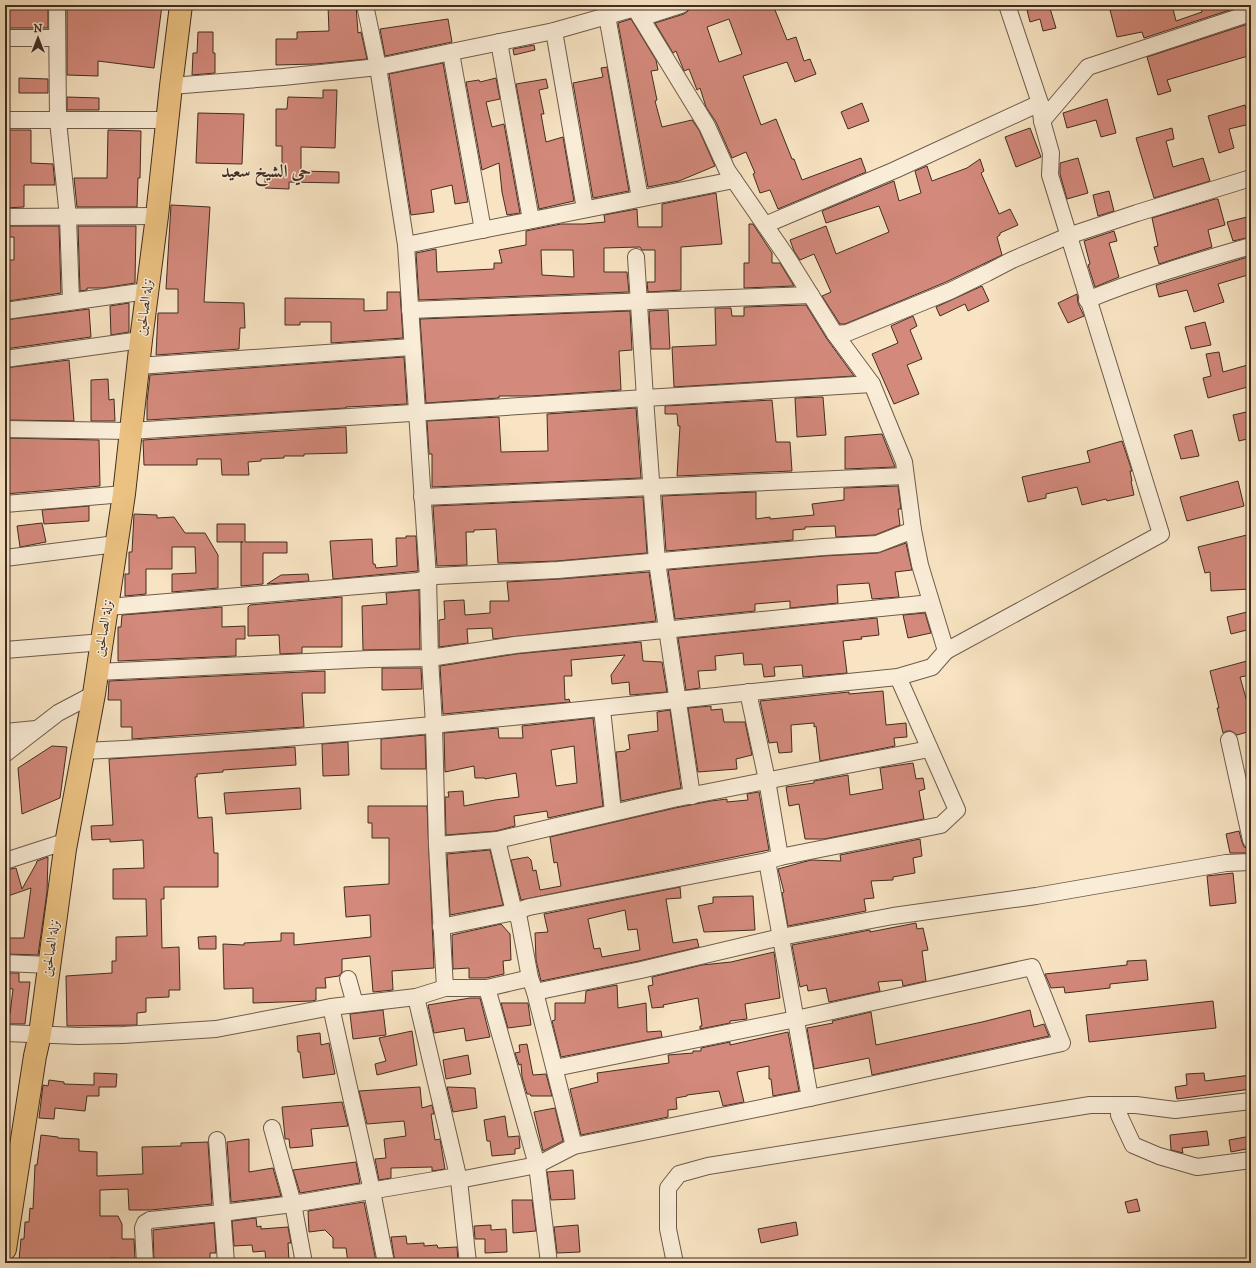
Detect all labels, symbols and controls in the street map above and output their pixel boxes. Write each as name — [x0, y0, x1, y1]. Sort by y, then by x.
north arrow — [18, 18, 58, 58]
text: N — [33, 22, 43, 36]
district label: حي الشيخ سعيد — [221, 161, 311, 187]
street label: نزلة الصالحين — [133, 277, 157, 337]
street label: نزلة الصالحين — [91, 598, 117, 658]
street label: نزلة الصالحين — [38, 918, 64, 978]

